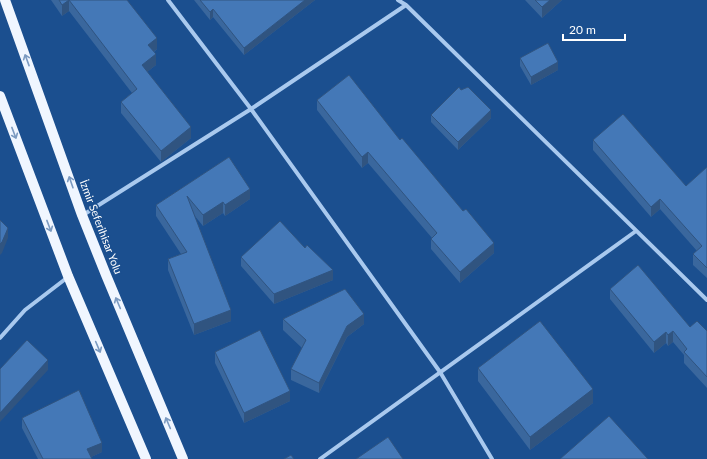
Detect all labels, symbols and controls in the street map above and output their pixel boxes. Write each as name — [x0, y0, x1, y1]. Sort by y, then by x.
scale bar — [563, 16, 625, 42]
text: 20 m — [569, 22, 596, 37]
one-way arrow — [23, 54, 31, 66]
one-way arrow — [10, 126, 18, 138]
one-way arrow — [67, 176, 74, 189]
street label: İzmir Seferihisar Yolu — [78, 178, 125, 276]
one-way arrow — [46, 220, 54, 232]
one-way arrow — [113, 298, 121, 310]
one-way arrow — [95, 340, 102, 352]
one-way arrow — [164, 418, 172, 430]

